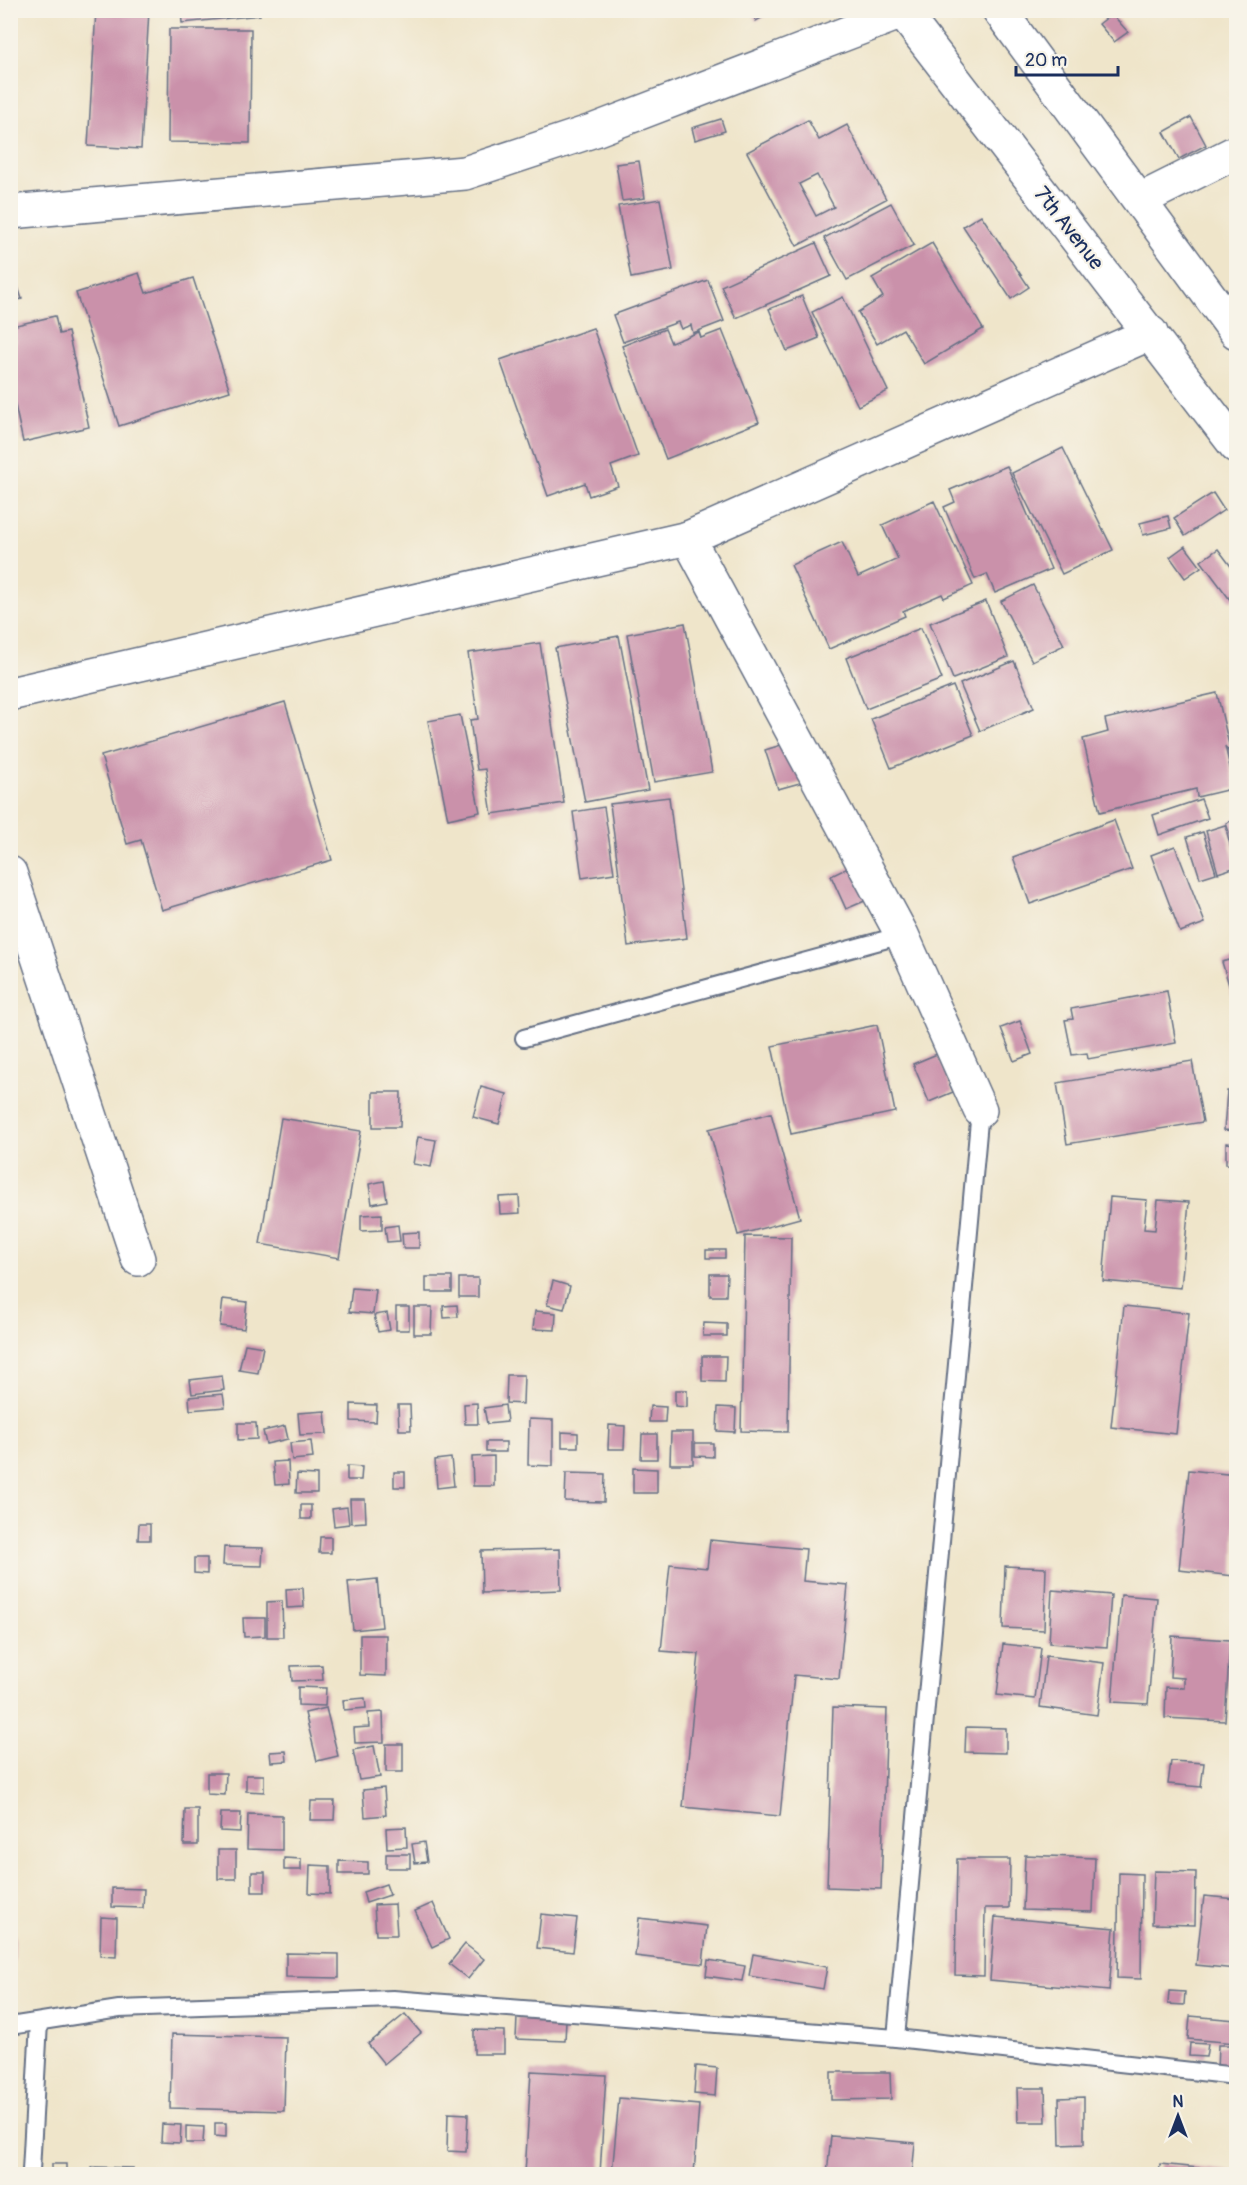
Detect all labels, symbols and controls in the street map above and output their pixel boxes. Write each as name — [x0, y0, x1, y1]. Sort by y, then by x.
scale bar — [1016, 39, 1118, 77]
text: 20 m — [1025, 49, 1067, 72]
street label: 7th Avenue — [1028, 181, 1110, 276]
north arrow — [1148, 2086, 1208, 2146]
text: N — [1173, 2092, 1184, 2112]

